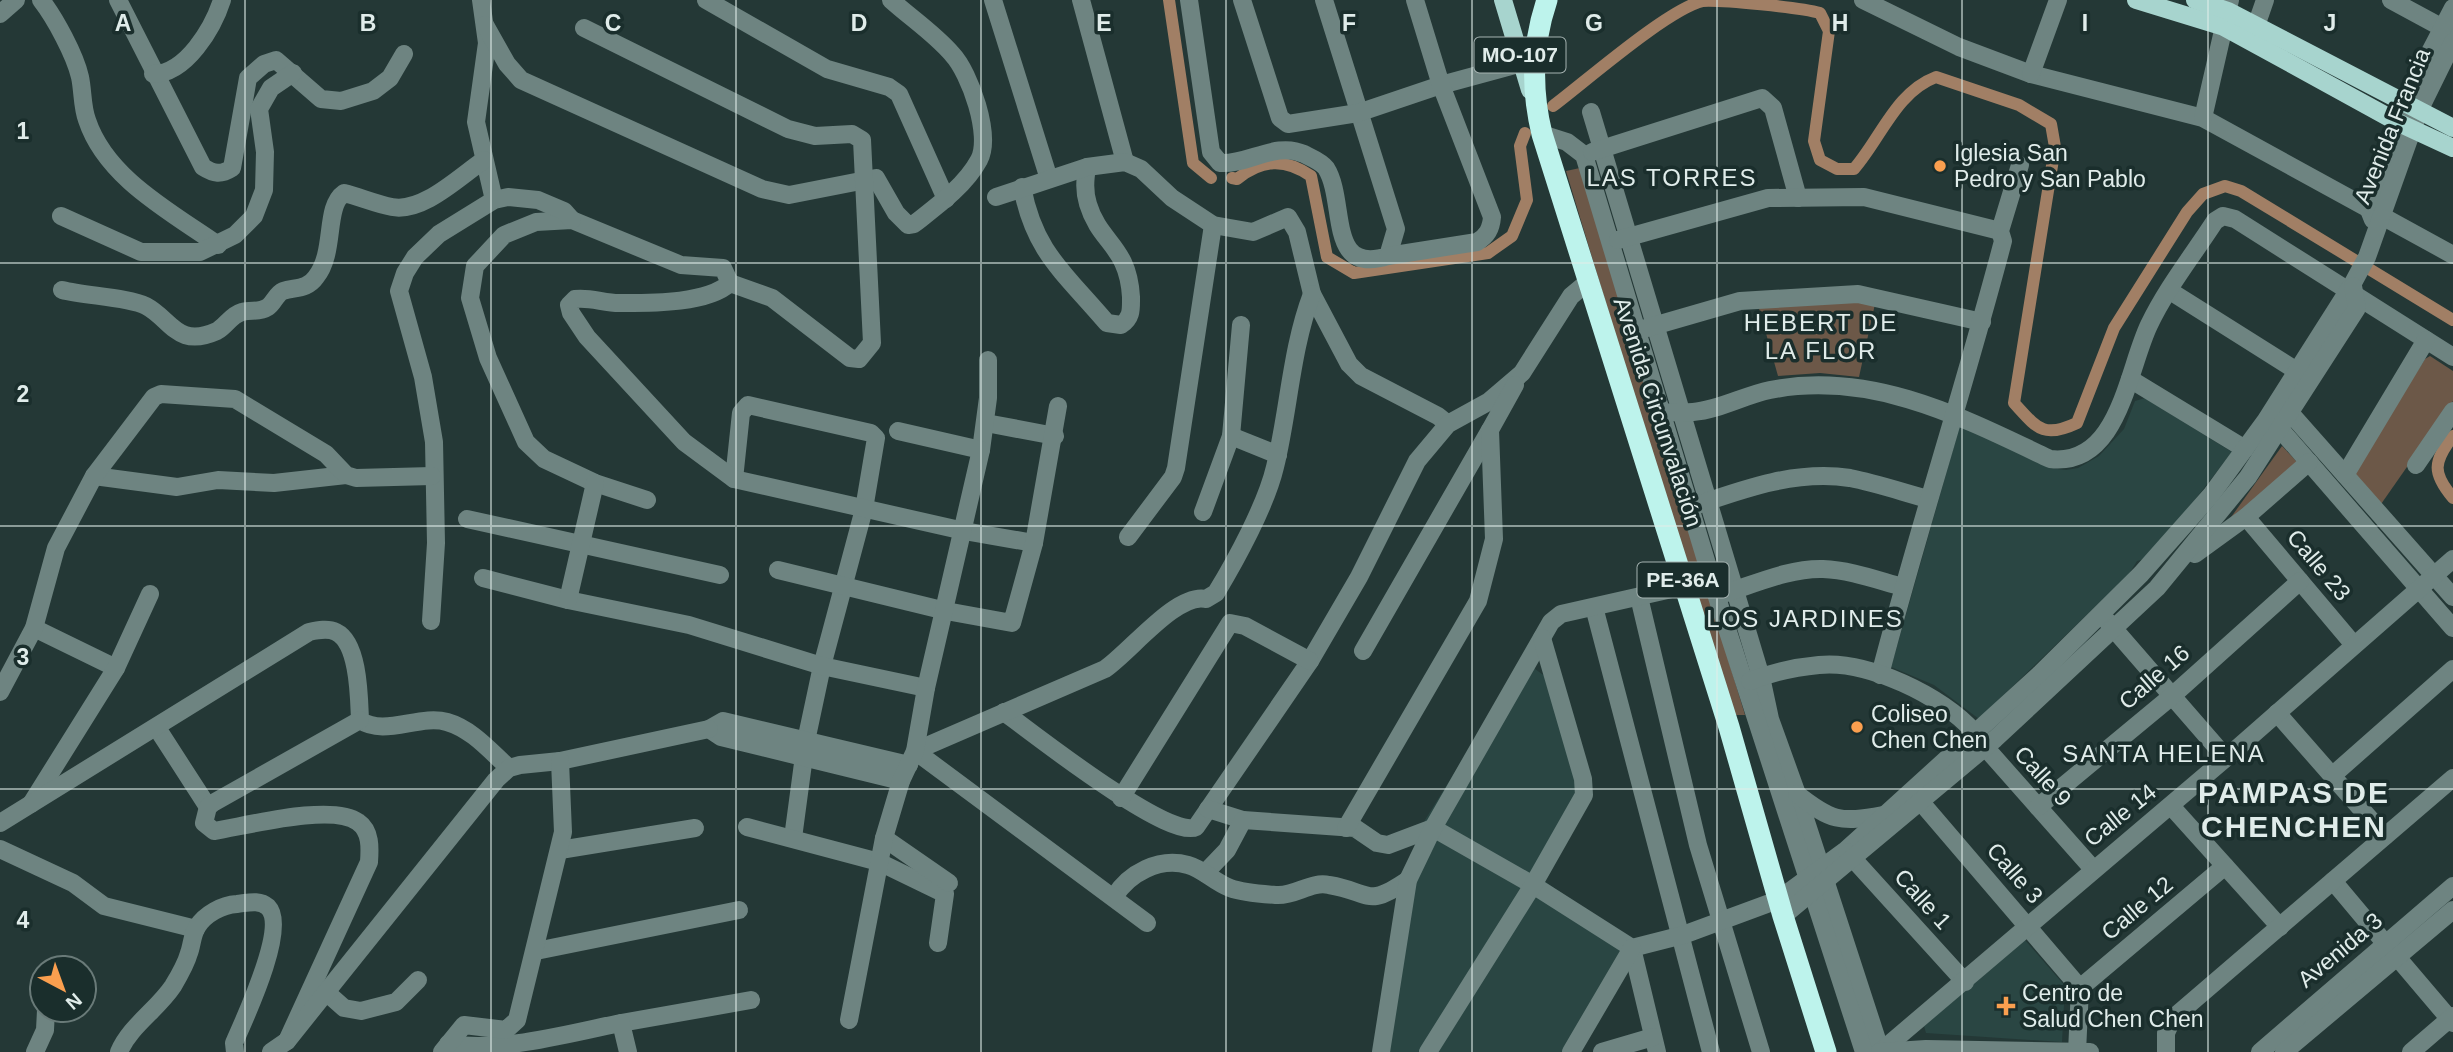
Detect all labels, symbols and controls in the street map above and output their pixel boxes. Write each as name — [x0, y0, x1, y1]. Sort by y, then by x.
text: A — [115, 10, 131, 36]
text: B — [360, 10, 376, 36]
text: C — [605, 10, 621, 36]
text: D — [851, 10, 867, 36]
text: E — [1096, 10, 1112, 36]
text: F — [1342, 10, 1356, 36]
text: G — [1585, 10, 1603, 36]
text: H — [1832, 10, 1848, 36]
text: I — [2082, 10, 2088, 36]
text: J — [2324, 10, 2336, 36]
road number: MO-107 — [1474, 38, 1566, 72]
street label: Avenida Francia — [2349, 44, 2435, 208]
text: 1 — [17, 118, 30, 144]
place label: Iglesia San Pedro y San Pablo — [1954, 140, 2146, 192]
marker: Iglesia San Pedro y San Pablo — [1932, 158, 1948, 174]
district label: LAS TORRES — [1586, 164, 1758, 191]
street label: Avenida Circunvalación — [1609, 294, 1707, 530]
district label: HEBERT DE LA FLOR — [1744, 309, 1898, 364]
text: 2 — [17, 381, 29, 407]
street label: Calle 23 — [2282, 524, 2356, 606]
road number: PE-36A — [1638, 562, 1728, 598]
district label: LOS JARDINES — [1706, 605, 1904, 632]
street label: Calle 16 — [2114, 640, 2194, 714]
text: 3 — [17, 644, 29, 670]
place label: Coliseo Chen Chen — [1871, 701, 1987, 753]
marker: Coliseo Chen Chen — [1849, 719, 1865, 735]
district label: SANTA HELENA — [2062, 740, 2266, 767]
street label: Calle 9 — [2009, 741, 2077, 811]
district label: PAMPAS DE CHENCHEN — [2198, 776, 2390, 843]
street label: Calle 14 — [2079, 778, 2161, 852]
street label: Calle 3 — [1982, 837, 2048, 909]
street label: Calle 1 — [1889, 864, 1957, 934]
street label: Calle 12 — [2096, 871, 2178, 945]
text: 4 — [17, 907, 30, 933]
street label: Avenida 3 — [2293, 907, 2387, 993]
north arrow — [28, 954, 98, 1024]
place label: Centro de Salud Chen Chen — [2022, 980, 2204, 1032]
text: N — [62, 989, 86, 1014]
marker: Centro de Salud Chen Chen — [1996, 996, 2016, 1016]

